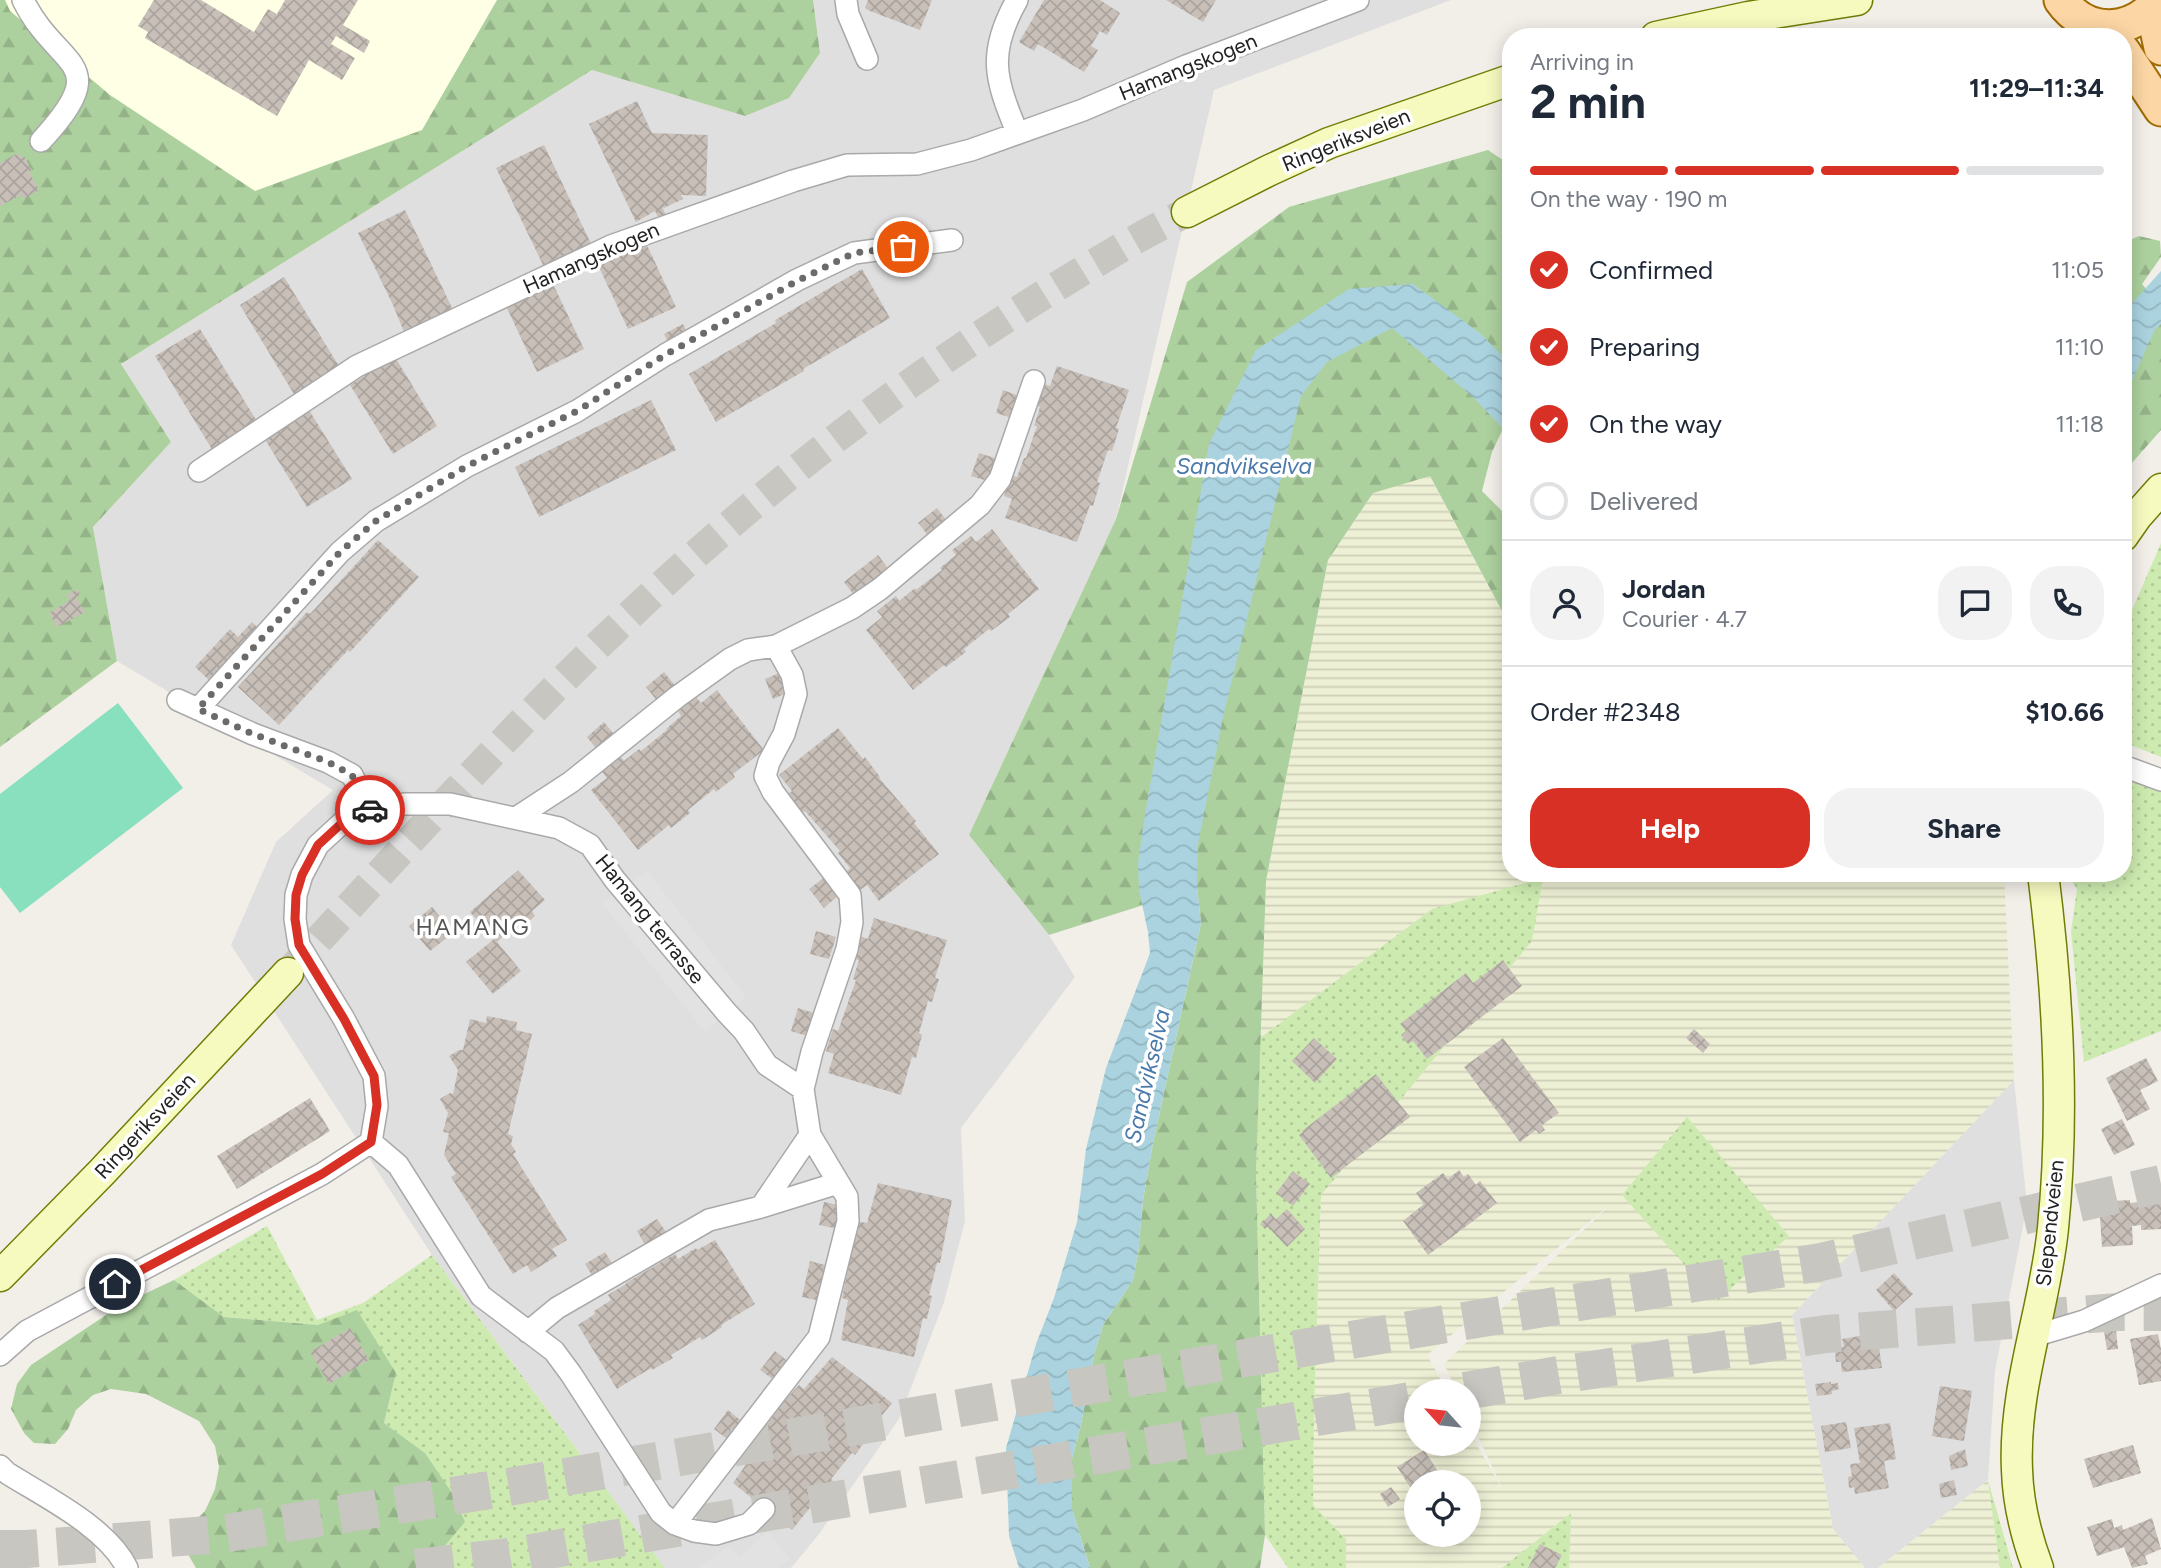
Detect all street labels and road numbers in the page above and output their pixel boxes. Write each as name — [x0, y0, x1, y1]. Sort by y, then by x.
street label: Hamangskogen — [1115, 27, 1260, 106]
street label: Ringeriksveien — [1278, 103, 1413, 177]
street label: Hamangskogen — [519, 216, 663, 299]
street label: Hamang terrasse — [590, 849, 710, 989]
street label: Ringeriksveien — [89, 1068, 200, 1184]
street label: Slependveien — [2030, 1158, 2069, 1287]

